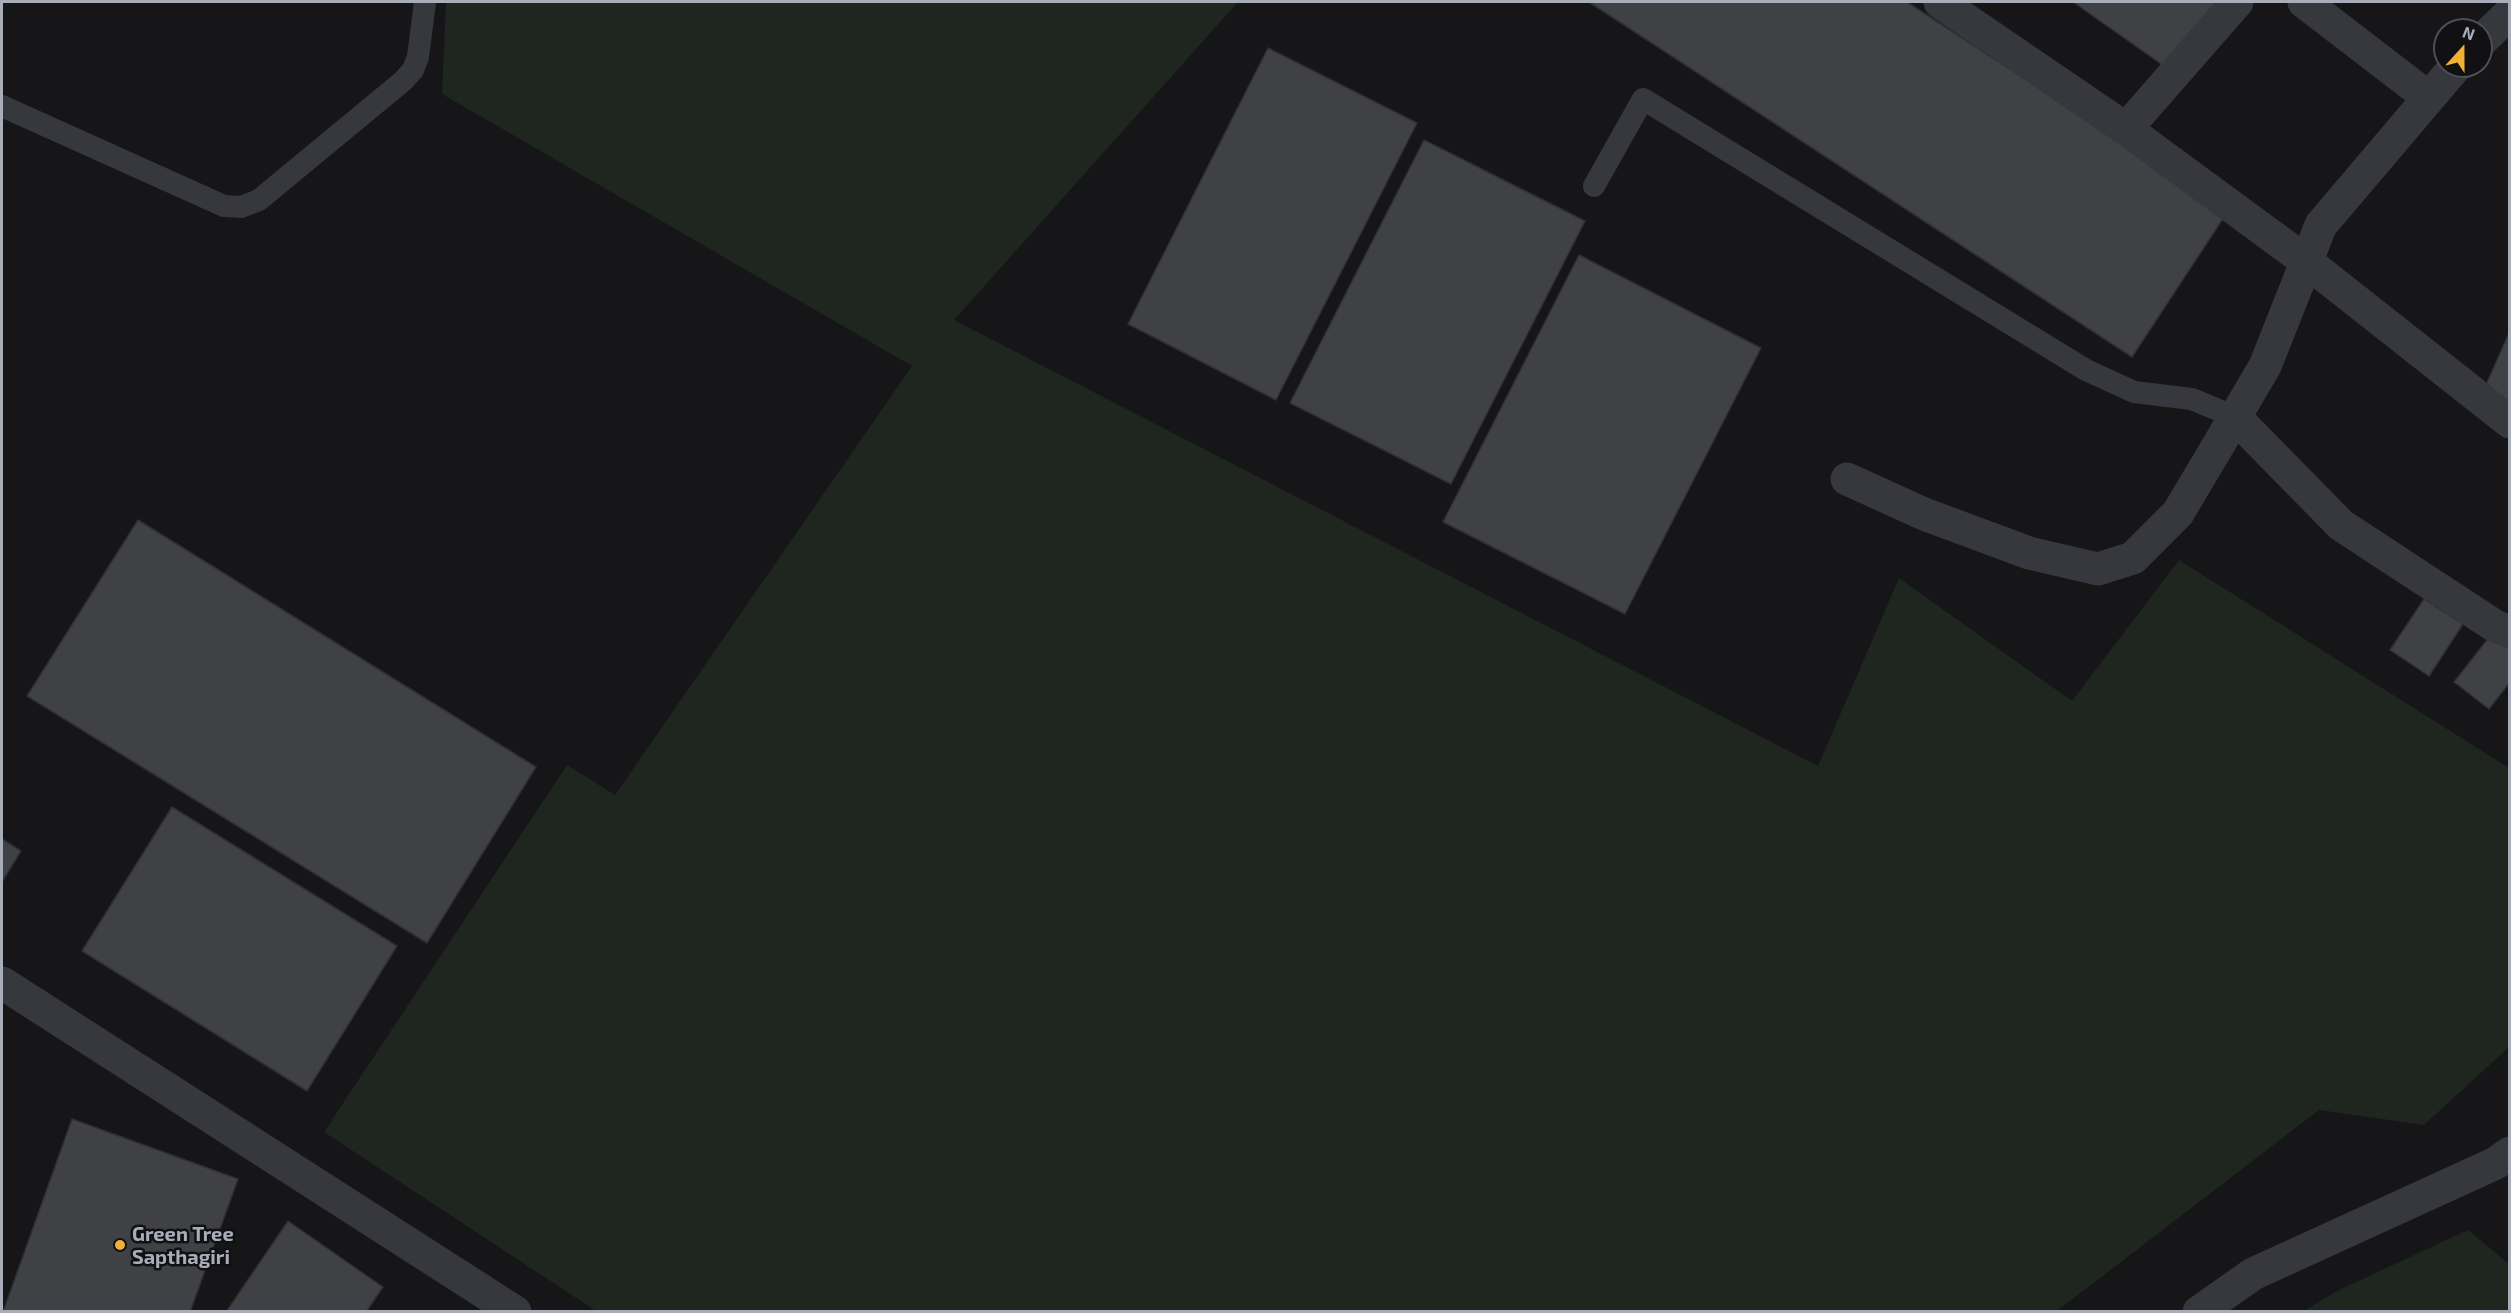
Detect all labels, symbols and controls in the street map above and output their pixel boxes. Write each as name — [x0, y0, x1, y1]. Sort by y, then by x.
north arrow — [2433, 18, 2493, 78]
text: N — [2460, 22, 2478, 44]
place label: Green Tree Sapthagiri — [132, 1222, 234, 1269]
marker: Green Tree Sapthagiri — [113, 1238, 127, 1252]

